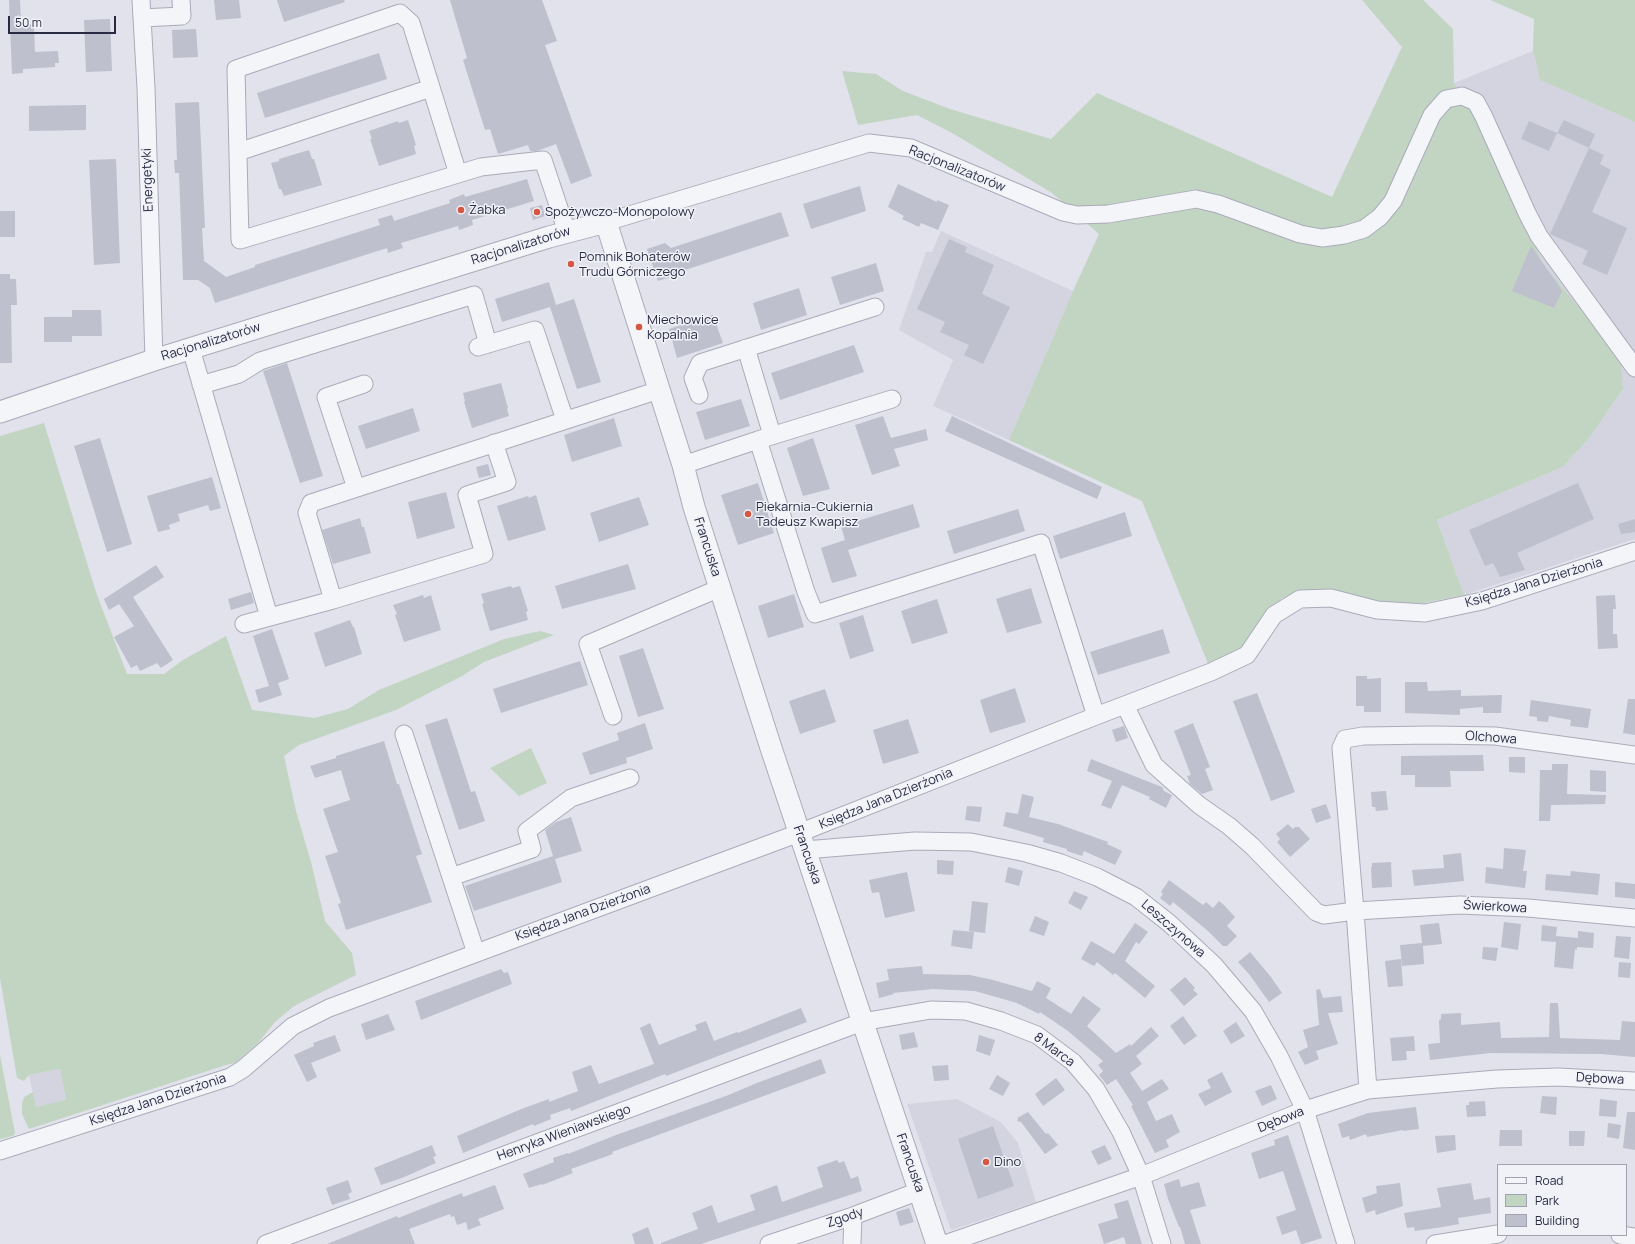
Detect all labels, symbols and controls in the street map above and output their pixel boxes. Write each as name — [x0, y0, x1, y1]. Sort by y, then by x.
scale bar — [10, 8, 118, 34]
text: 50 m — [15, 14, 42, 31]
street label: Racjonalizatorów — [906, 142, 1008, 196]
street label: Energetyki — [139, 148, 157, 212]
place label: Żabka — [469, 202, 506, 218]
place label: Spożywczo-Monopolowy — [545, 204, 695, 220]
marker: Żabka — [456, 205, 466, 215]
marker: Spożywczo-Monopolowy — [532, 207, 542, 217]
street label: Racjonalizatorów — [470, 223, 572, 269]
place label: Pomnik Bohaterów Trudu Górniczego — [579, 249, 690, 280]
marker: Pomnik Bohaterów Trudu Górniczego — [566, 259, 576, 269]
place label: Miechowice Kopalnia — [647, 312, 719, 343]
street label: Racjonalizatorów — [160, 319, 262, 365]
marker: Miechowice Kopalnia — [634, 322, 644, 332]
place label: Piekarnia-Cukiernia Tadeusz Kwapisz — [756, 499, 873, 530]
marker: Piekarnia-Cukiernia Tadeusz Kwapisz — [743, 509, 753, 519]
street label: Francuska — [690, 515, 724, 579]
street label: Księdza Jana Dzierżonia — [1463, 555, 1605, 611]
street label: Olchowa — [1465, 728, 1517, 748]
street label: Księdza Jana Dzierżonia — [817, 765, 955, 833]
street label: Francuska — [790, 823, 824, 887]
street label: Księdza Jana Dzierżonia — [513, 881, 653, 945]
street label: Leszczynowa — [1138, 897, 1208, 961]
street label: Świerkowa — [1463, 898, 1527, 916]
street label: 8 Marca — [1030, 1030, 1078, 1070]
street label: Dębowa — [1575, 1070, 1625, 1088]
street label: Księdza Jana Dzierżonia — [88, 1071, 228, 1129]
street label: Henryka Wieniawskiego — [495, 1102, 633, 1164]
street label: Dębowa — [1256, 1104, 1306, 1136]
street label: Francuska — [893, 1131, 927, 1195]
place label: Dino — [994, 1154, 1021, 1170]
marker: Dino — [981, 1157, 991, 1167]
legend — [1497, 1164, 1627, 1236]
text: Road — [1535, 1172, 1563, 1189]
text: Park — [1535, 1192, 1559, 1209]
street label: Zgody — [825, 1204, 865, 1232]
text: Building — [1535, 1212, 1579, 1229]

